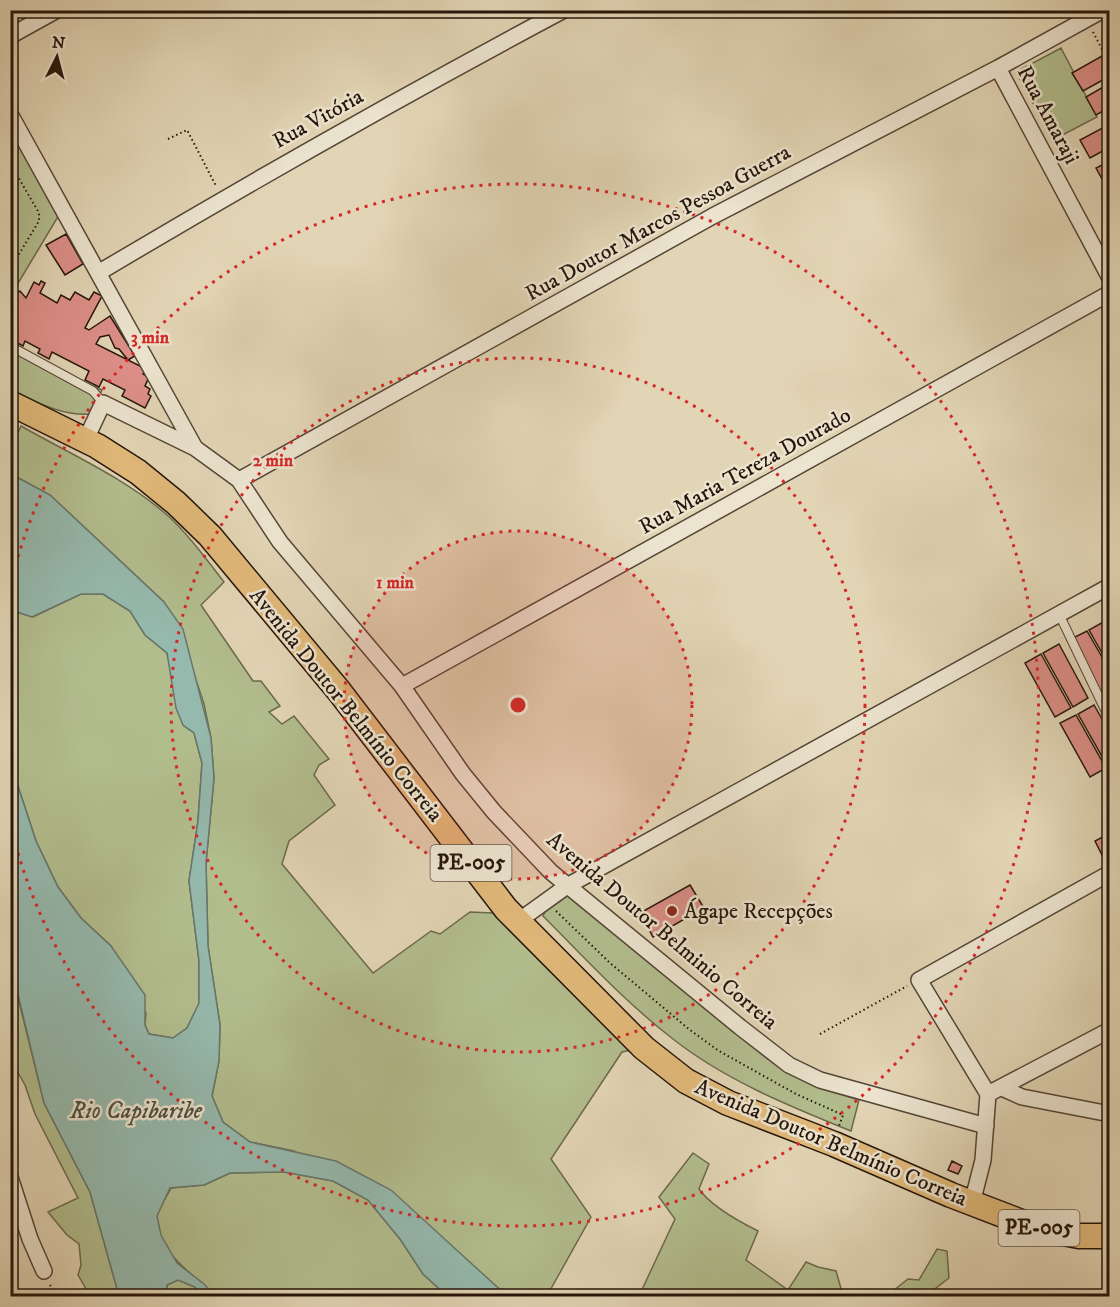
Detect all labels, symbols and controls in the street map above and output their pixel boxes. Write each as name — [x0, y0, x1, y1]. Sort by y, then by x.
north arrow — [27, 27, 87, 87]
text: N — [51, 32, 66, 54]
street label: Rua Amaraji — [1011, 61, 1085, 169]
street label: Rua Vitória — [268, 83, 369, 155]
street label: Rua Doutor Marcos Pessoa Guerra — [521, 138, 796, 307]
text: 3 min — [131, 327, 170, 349]
street label: Rua Maria Tereza Dourado — [634, 401, 856, 541]
text: 2 min — [253, 450, 294, 472]
text: 1 min — [376, 572, 415, 594]
street label: Avenida Doutor Belmínio Correia — [243, 583, 449, 828]
centre of rings — [508, 695, 528, 715]
street label: Avenida Doutor Belminio Correia — [541, 826, 783, 1036]
road number: PE-005 — [430, 845, 512, 881]
place label: Ágape Recepções — [684, 897, 833, 925]
marker: Ágape Recepções — [665, 904, 679, 918]
street label: Avenida Doutor Belmínio Correia — [691, 1073, 972, 1213]
water label: Rio Capibaribe — [69, 1096, 203, 1126]
road number: PE-005 — [998, 1210, 1080, 1246]

